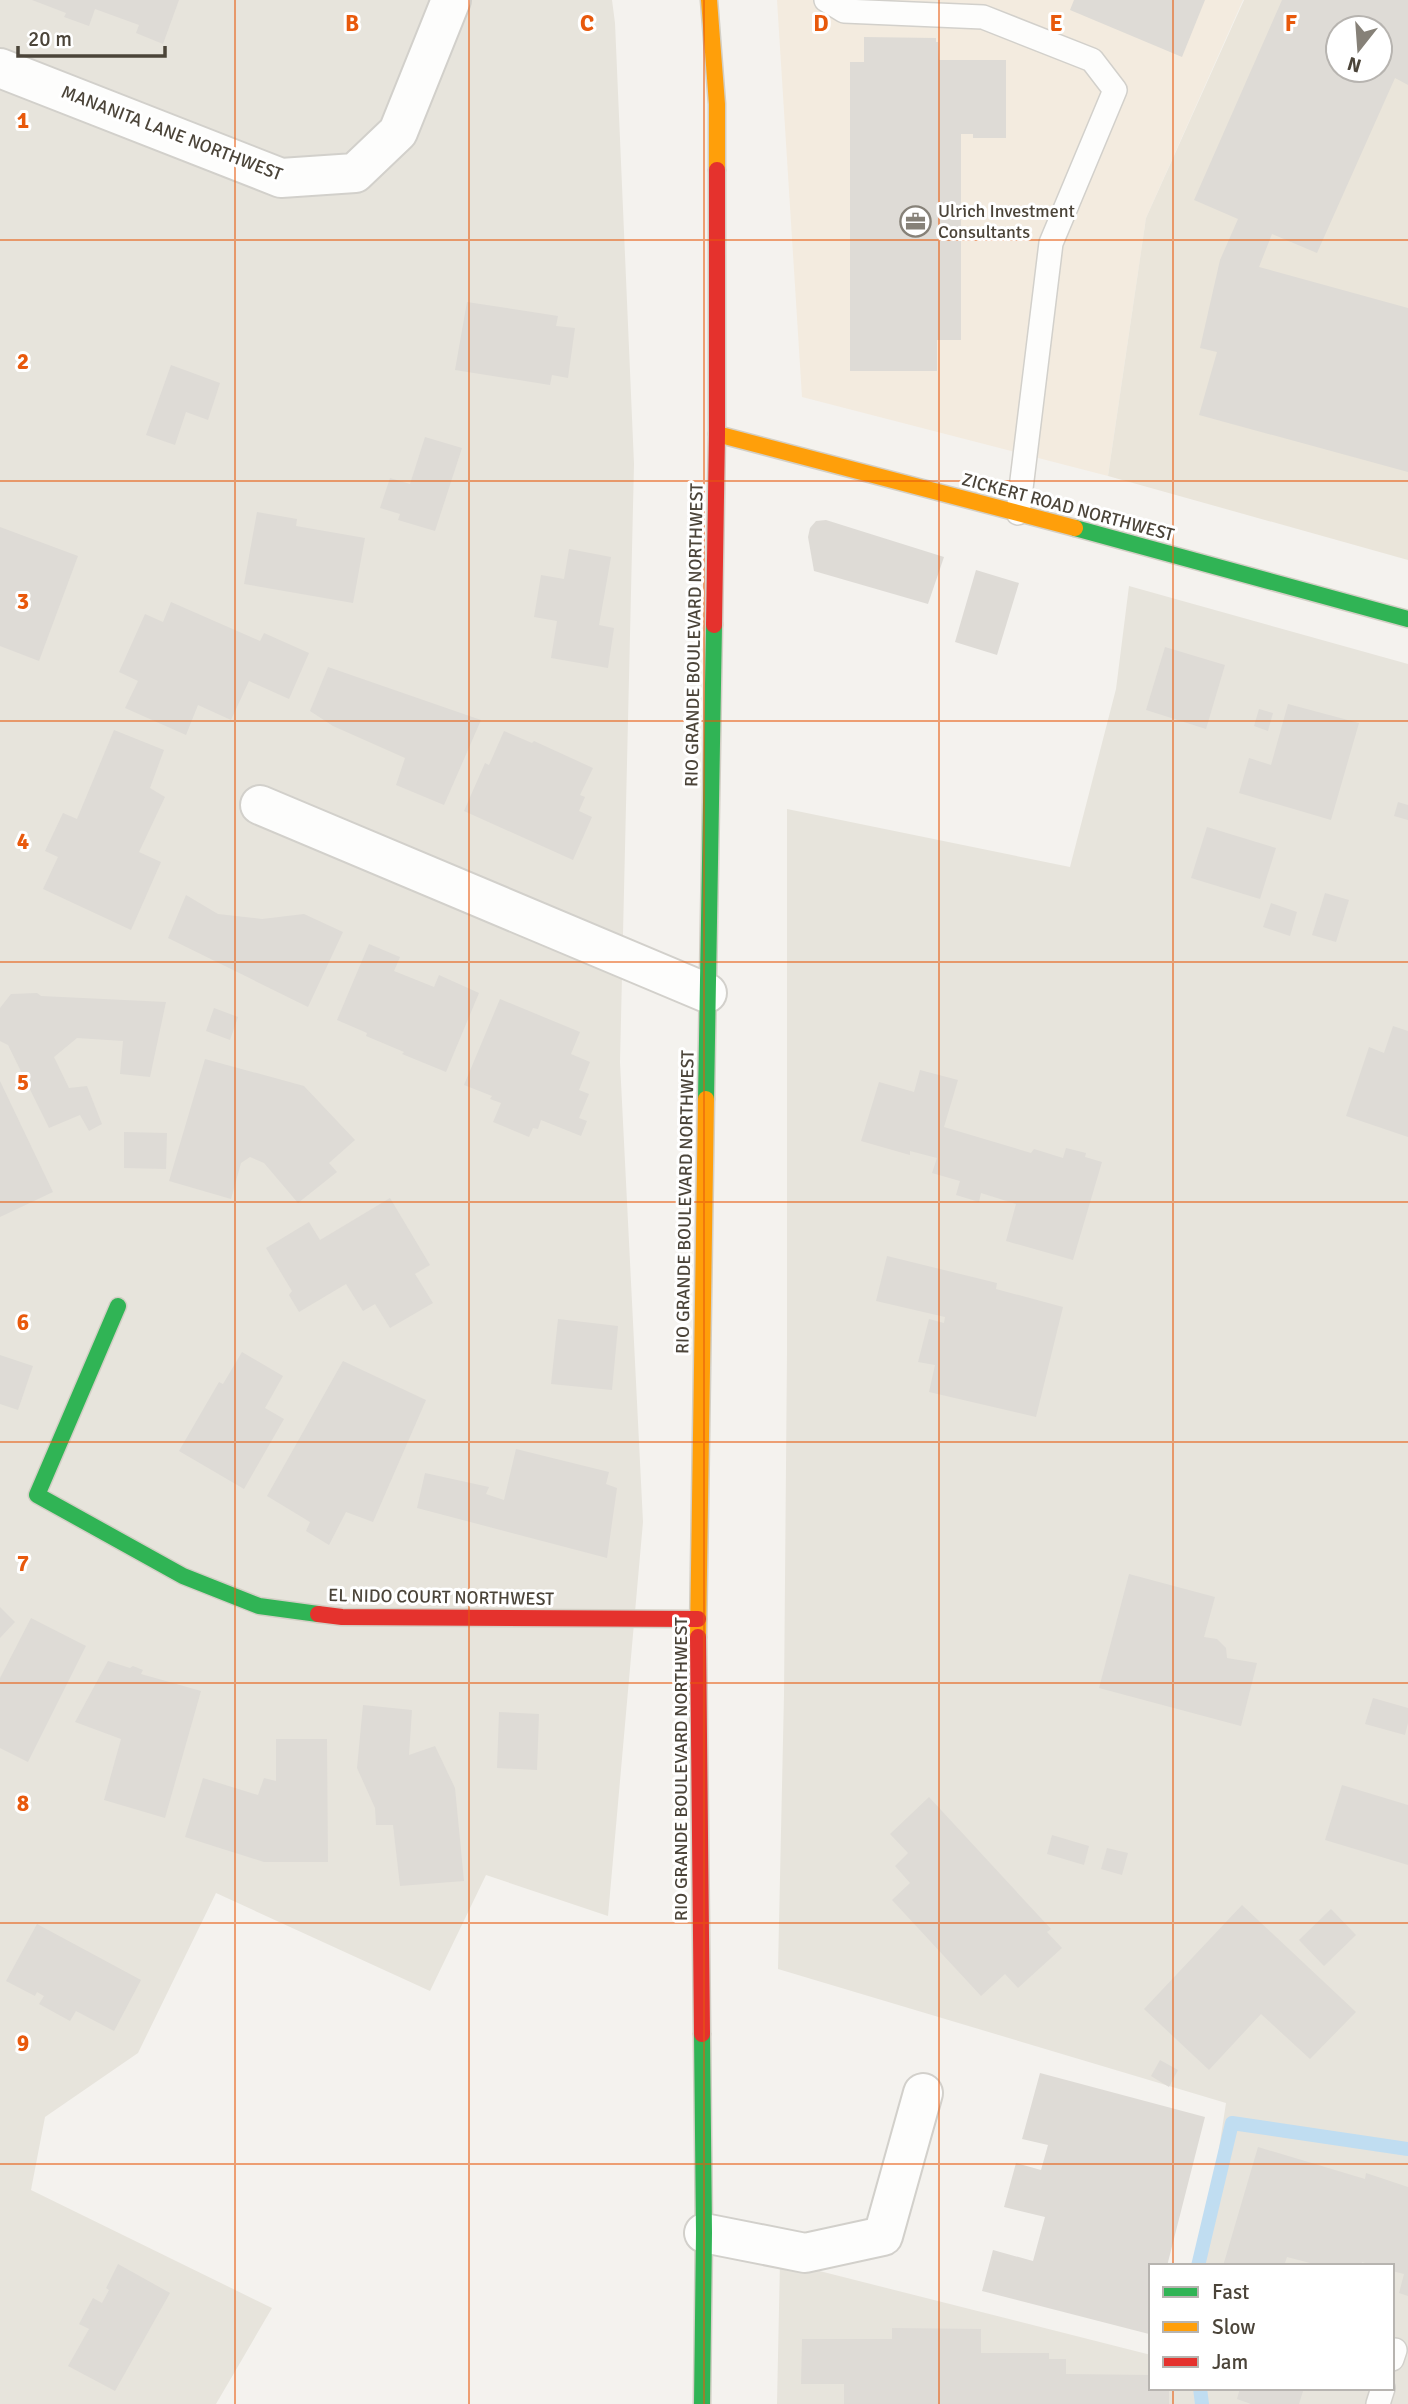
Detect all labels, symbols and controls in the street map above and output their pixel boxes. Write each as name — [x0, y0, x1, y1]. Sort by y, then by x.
text: B — [345, 9, 359, 38]
text: C — [580, 9, 594, 38]
text: D — [813, 9, 829, 38]
text: E — [1049, 9, 1063, 38]
text: F — [1285, 9, 1297, 38]
scale bar — [18, 14, 164, 58]
north arrow — [1324, 14, 1394, 84]
text: 20 m — [28, 26, 72, 52]
text: N — [1344, 51, 1364, 78]
street label: MANANITA LANE NORTHWEST — [58, 81, 286, 185]
text: 1 — [17, 106, 29, 135]
place label: Ulrich Investment Consultants — [938, 200, 1075, 243]
office icon: Ulrich Investment Consultants — [898, 204, 932, 238]
text: 2 — [17, 347, 29, 376]
street label: ZICKERT ROAD NORTHWEST — [959, 468, 1177, 546]
street label: RIO GRANDE BOULEVARD NORTHWEST — [680, 483, 708, 787]
text: 3 — [17, 587, 29, 616]
text: 4 — [17, 827, 29, 856]
street label: RIO GRANDE BOULEVARD NORTHWEST — [671, 1050, 699, 1354]
text: 5 — [17, 1068, 29, 1097]
text: 6 — [17, 1308, 29, 1337]
text: 7 — [17, 1549, 29, 1578]
street label: EL NIDO COURT NORTHWEST — [328, 1584, 554, 1610]
street label: RIO GRANDE BOULEVARD NORTHWEST — [670, 1617, 692, 1921]
text: 8 — [17, 1789, 29, 1818]
text: 9 — [17, 2029, 29, 2058]
legend — [1149, 2264, 1394, 2390]
text: Fast — [1212, 2279, 1249, 2305]
text: Slow — [1212, 2314, 1256, 2340]
text: Jam — [1212, 2349, 1248, 2375]

